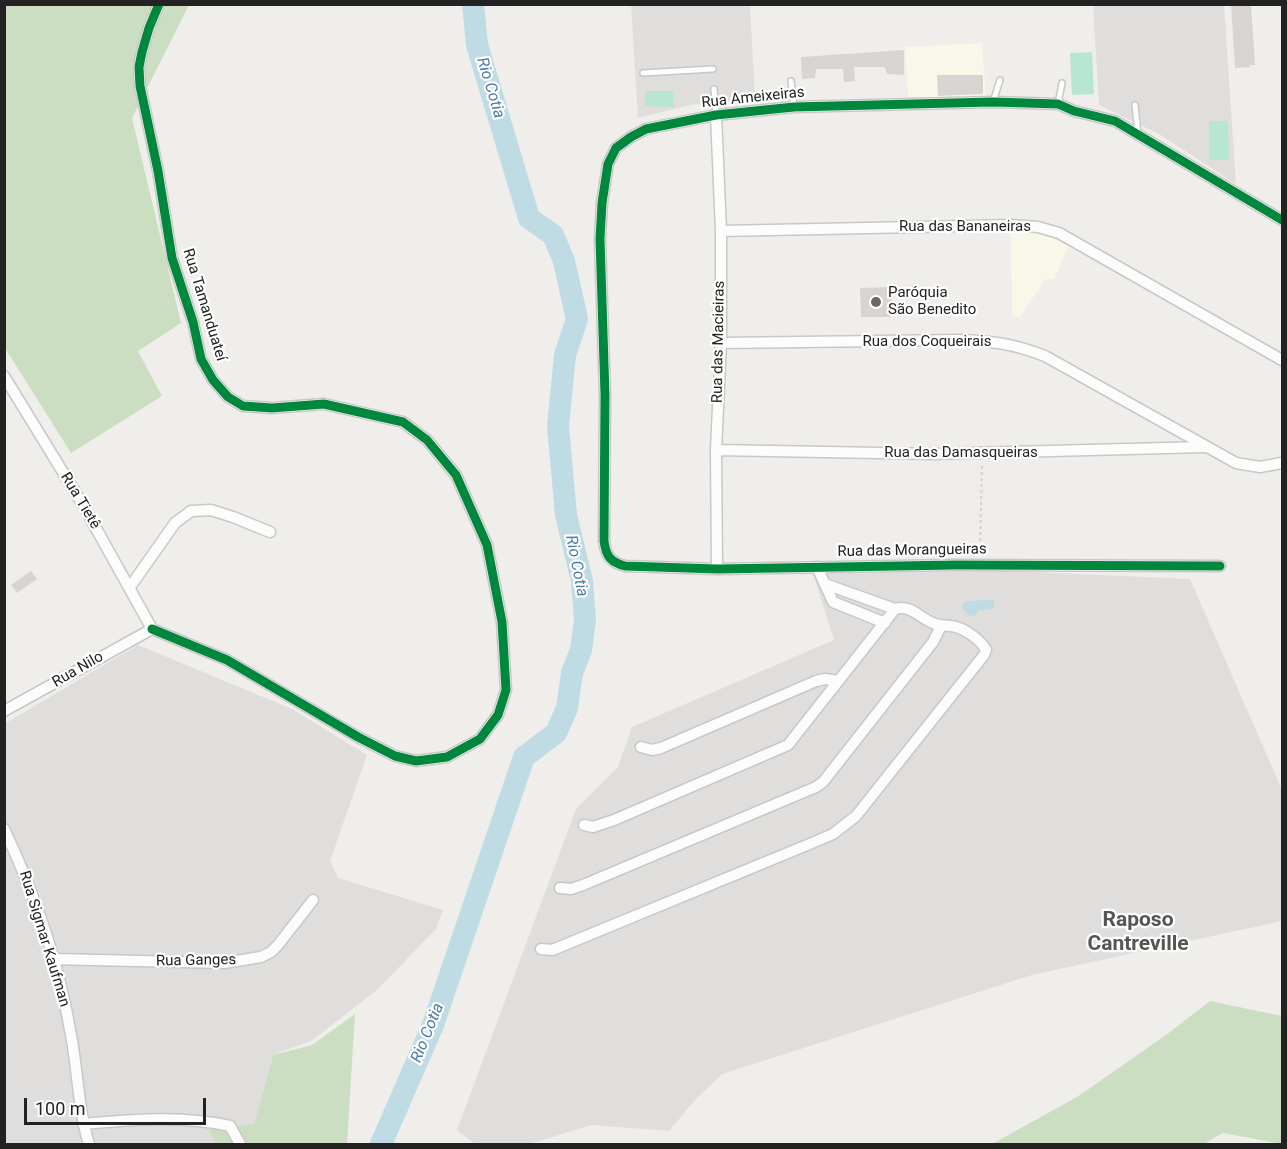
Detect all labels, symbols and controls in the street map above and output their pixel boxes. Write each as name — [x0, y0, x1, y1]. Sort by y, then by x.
water label: Rio Cotia — [472, 55, 508, 121]
street label: Rua Ameixeiras — [701, 84, 805, 112]
street label: Rua das Bananeiras — [899, 218, 1031, 236]
street label: Rua Tamanduateí — [178, 247, 230, 363]
street label: Rua das Macieiras — [709, 281, 729, 403]
place label: Paróquia São Benedito — [888, 284, 976, 319]
marker: Paróquia São Benedito — [869, 295, 883, 309]
street label: Rua dos Coqueirais — [863, 333, 991, 351]
street label: Rua das Damasqueiras — [884, 444, 1038, 462]
street label: Rua Tietê — [56, 469, 104, 533]
water label: Rio Cotia — [561, 534, 591, 598]
street label: Rua das Morangueiras — [837, 541, 987, 561]
street label: Rua Nilo — [49, 648, 107, 692]
street label: Rua Sigmar Kaufman — [15, 869, 73, 1009]
district label: Raposo Cantreville — [1087, 908, 1189, 958]
street label: Rua Ganges — [156, 951, 236, 971]
water label: Rio Cotia — [407, 1000, 449, 1066]
scale bar — [27, 1086, 208, 1124]
text: 100 m — [35, 1098, 86, 1119]

